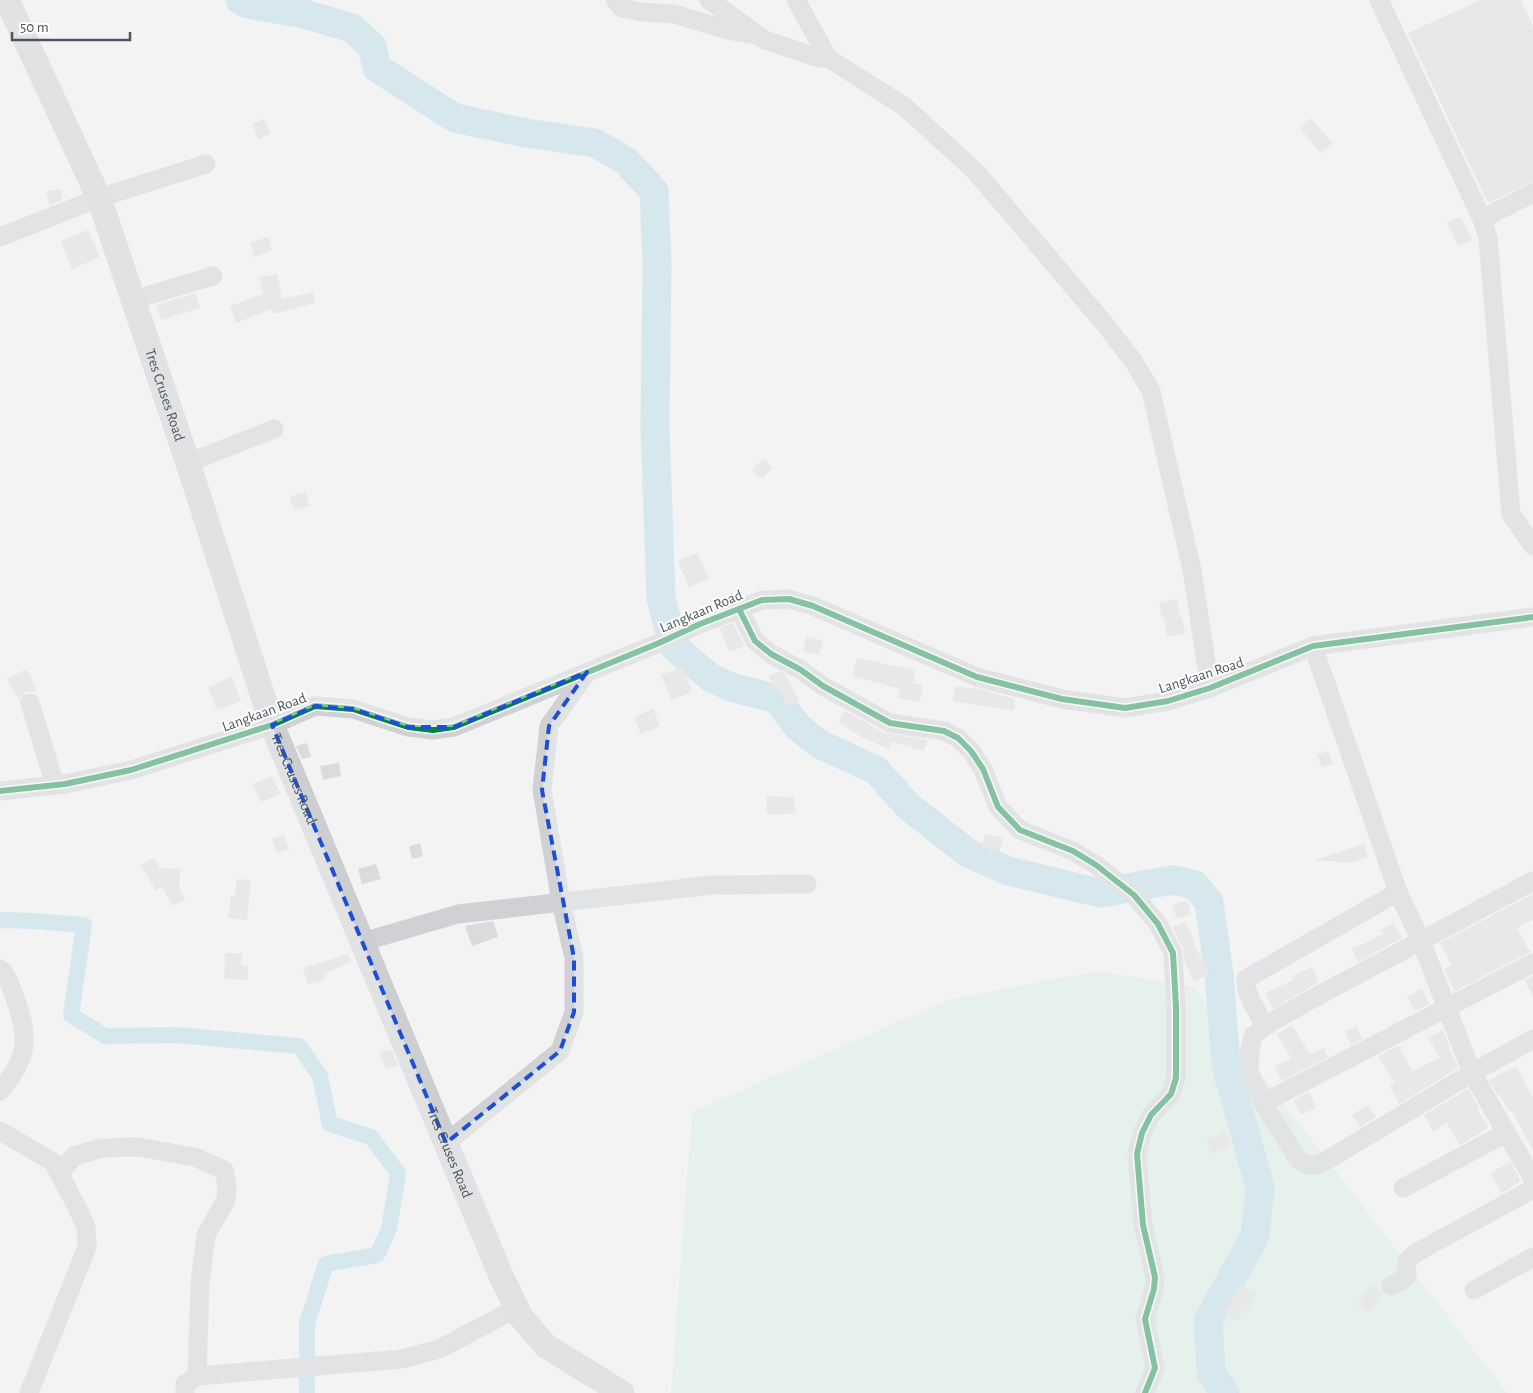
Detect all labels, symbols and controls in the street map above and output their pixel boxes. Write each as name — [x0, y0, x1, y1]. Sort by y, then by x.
scale bar — [12, 10, 130, 42]
text: 50 m — [20, 20, 49, 35]
street label: Tres Cruses Road — [142, 347, 187, 443]
street label: Langkaan Road — [658, 587, 745, 636]
street label: Langkaan Road — [1157, 655, 1246, 696]
street label: Langkaan Road — [220, 690, 308, 735]
street label: Tres Cruses Road — [268, 731, 319, 826]
street label: Tres Cruses Road — [424, 1105, 475, 1200]

